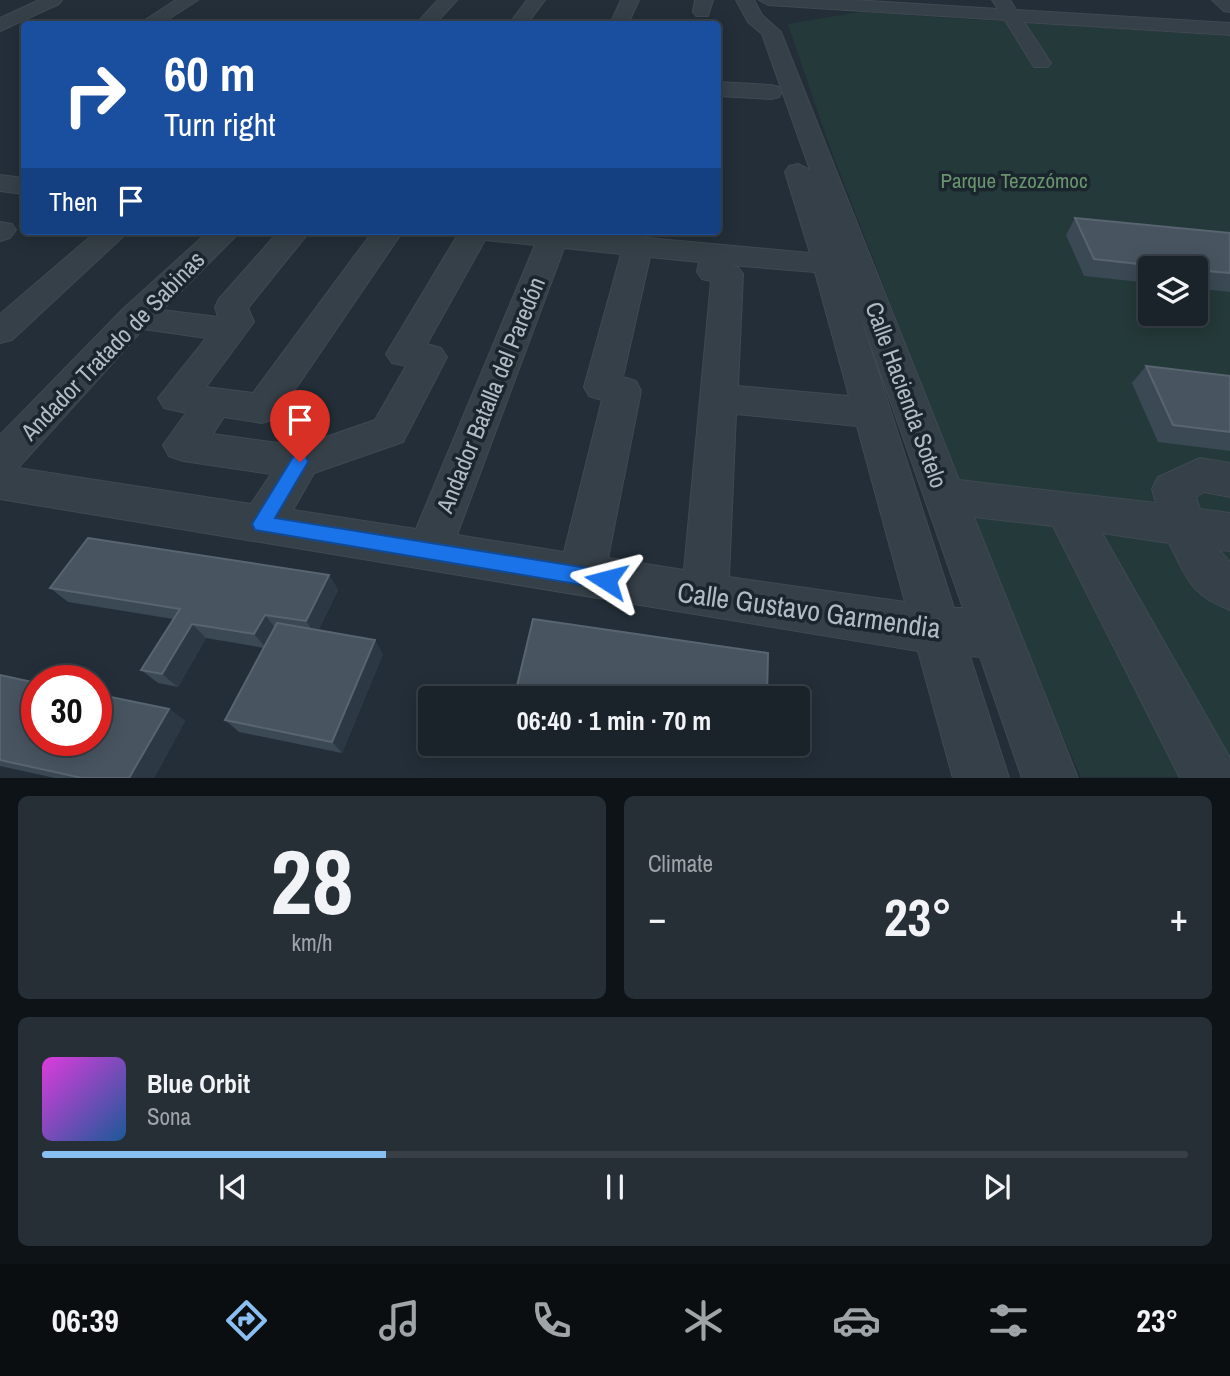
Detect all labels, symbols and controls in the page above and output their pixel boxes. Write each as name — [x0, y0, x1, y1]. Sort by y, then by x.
text: 60 m — [164, 40, 256, 106]
icon: right — [49, 49, 140, 140]
text: Turn right — [164, 103, 276, 146]
park label: Parque Tezozómoc — [940, 166, 1088, 195]
icon: arrive — [112, 182, 150, 220]
text: Then — [49, 184, 98, 219]
street label: Andador Tratado de Sabinas — [13, 244, 211, 448]
map controls — [1138, 256, 1208, 326]
button: layers — [1138, 256, 1208, 326]
street label: Andador Batalla del Paredón — [428, 272, 552, 518]
street label: Calle Hacienda Sotelo — [858, 297, 955, 492]
pin — [270, 390, 330, 462]
icon: arrive — [281, 401, 319, 439]
position arrow — [569, 543, 643, 617]
street label: Calle Gustavo Garmendia — [675, 573, 943, 647]
speed limit sign: 30 — [21, 665, 112, 756]
text: 06:40 · 1 min · 70 m — [517, 703, 711, 738]
text: 28 — [271, 820, 354, 942]
text: Climate — [648, 848, 713, 879]
text: 23° — [884, 882, 952, 952]
text: − — [648, 892, 666, 943]
text: + — [1170, 892, 1188, 943]
text: km/h — [292, 927, 332, 958]
text: Blue Orbit — [147, 1066, 250, 1101]
text: Sona — [147, 1101, 191, 1132]
icon: previous — [214, 1168, 252, 1206]
icon: pause — [596, 1168, 634, 1206]
icon: next — [978, 1168, 1016, 1206]
icon: directions — [222, 1296, 271, 1345]
icon: music — [375, 1296, 424, 1345]
icon: phone — [527, 1296, 576, 1345]
icon: climate — [679, 1296, 728, 1345]
icon: car — [832, 1296, 881, 1345]
icon: filters — [984, 1296, 1033, 1345]
text: 06:39 — [52, 1299, 119, 1342]
text: 23° — [1136, 1299, 1178, 1342]

